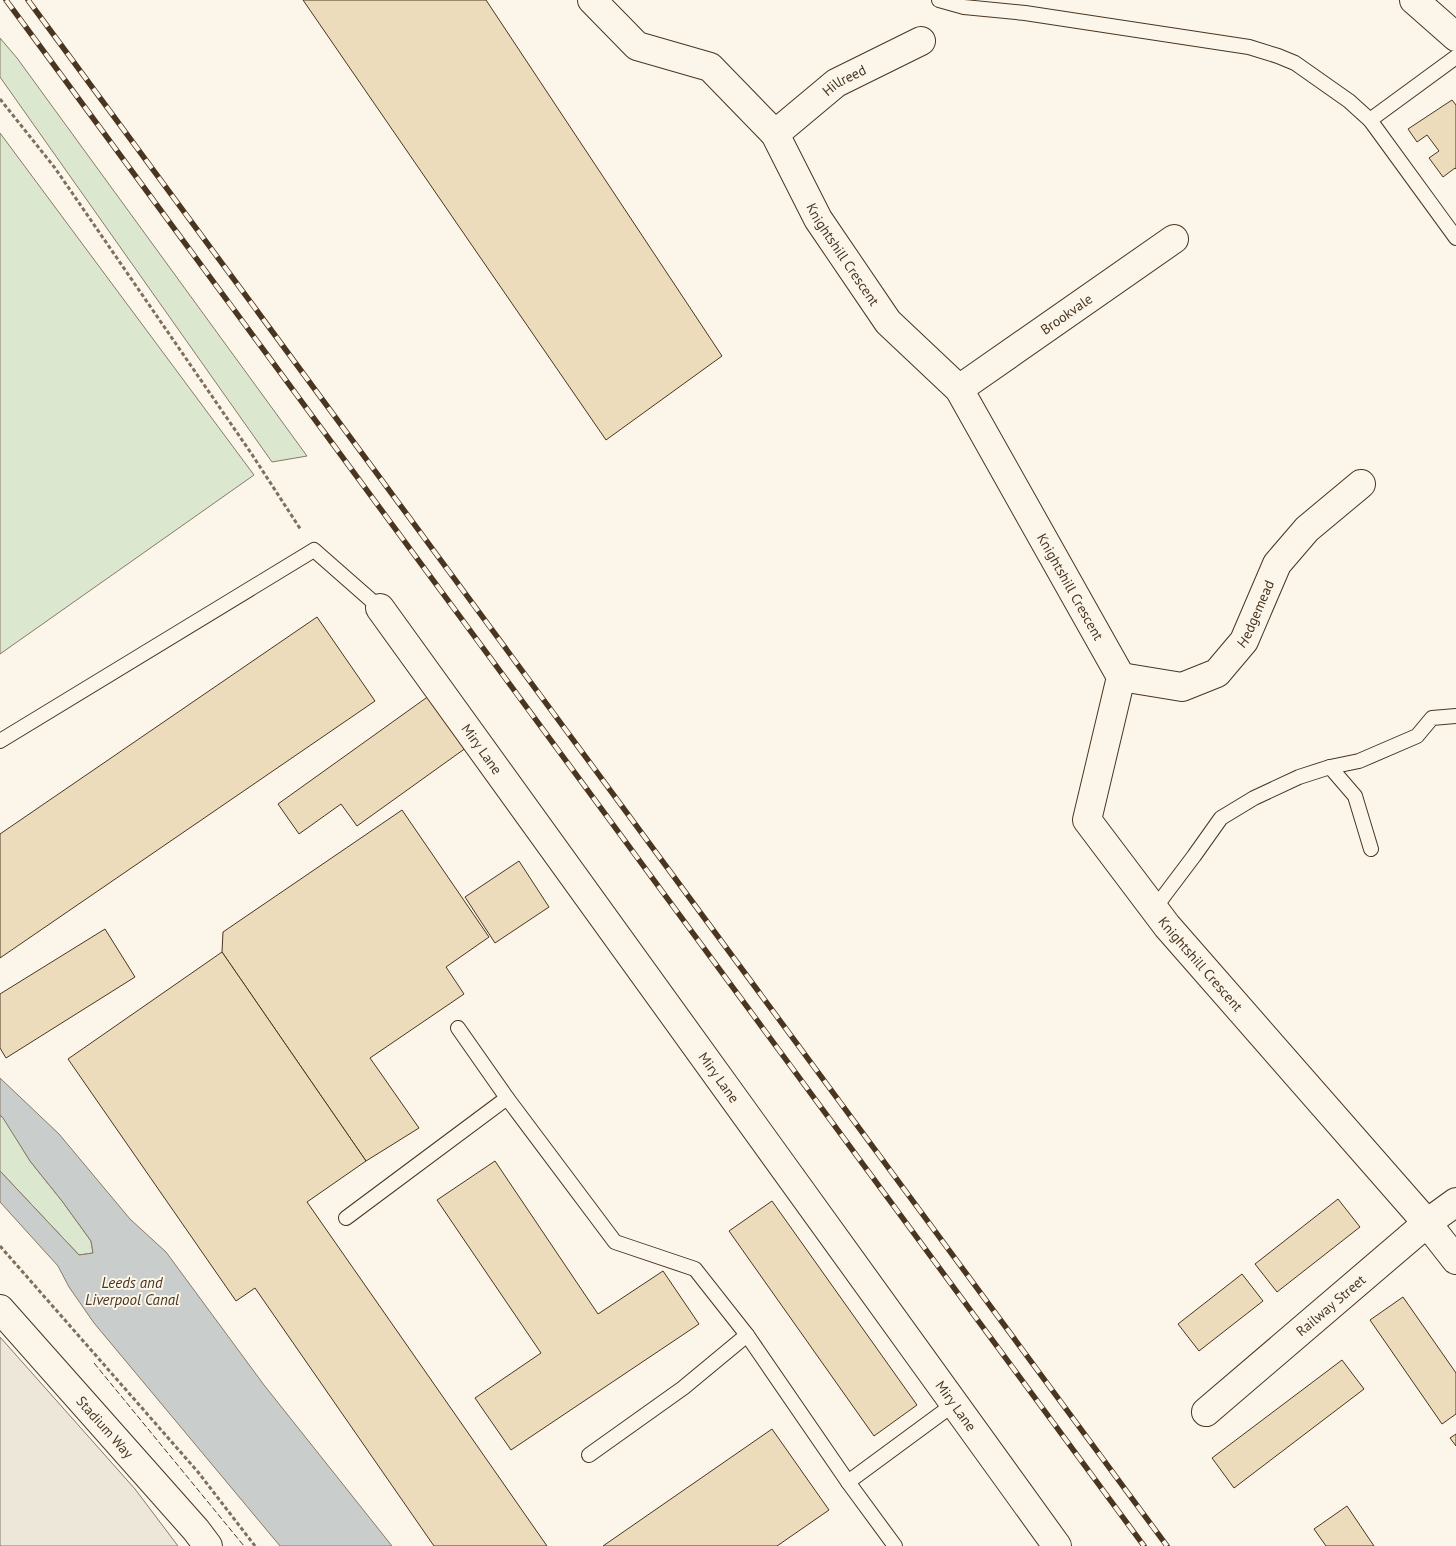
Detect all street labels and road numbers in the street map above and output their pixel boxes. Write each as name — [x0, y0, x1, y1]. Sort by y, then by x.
street label: Hillreed — [818, 61, 869, 100]
street label: Knightshill Crescent — [802, 200, 884, 309]
street label: Brookvale — [1037, 290, 1096, 338]
street label: Knightshill Crescent — [1033, 530, 1108, 644]
street label: Hedgemead — [1233, 577, 1278, 652]
street label: Miry Lane — [458, 720, 506, 778]
street label: Knightshill Crescent — [1154, 913, 1247, 1015]
street label: Miry Lane — [695, 1049, 743, 1106]
street label: Railway Street — [1292, 1271, 1369, 1340]
street label: Miry Lane — [932, 1377, 980, 1435]
street label: Stadium Way — [72, 1392, 138, 1462]

